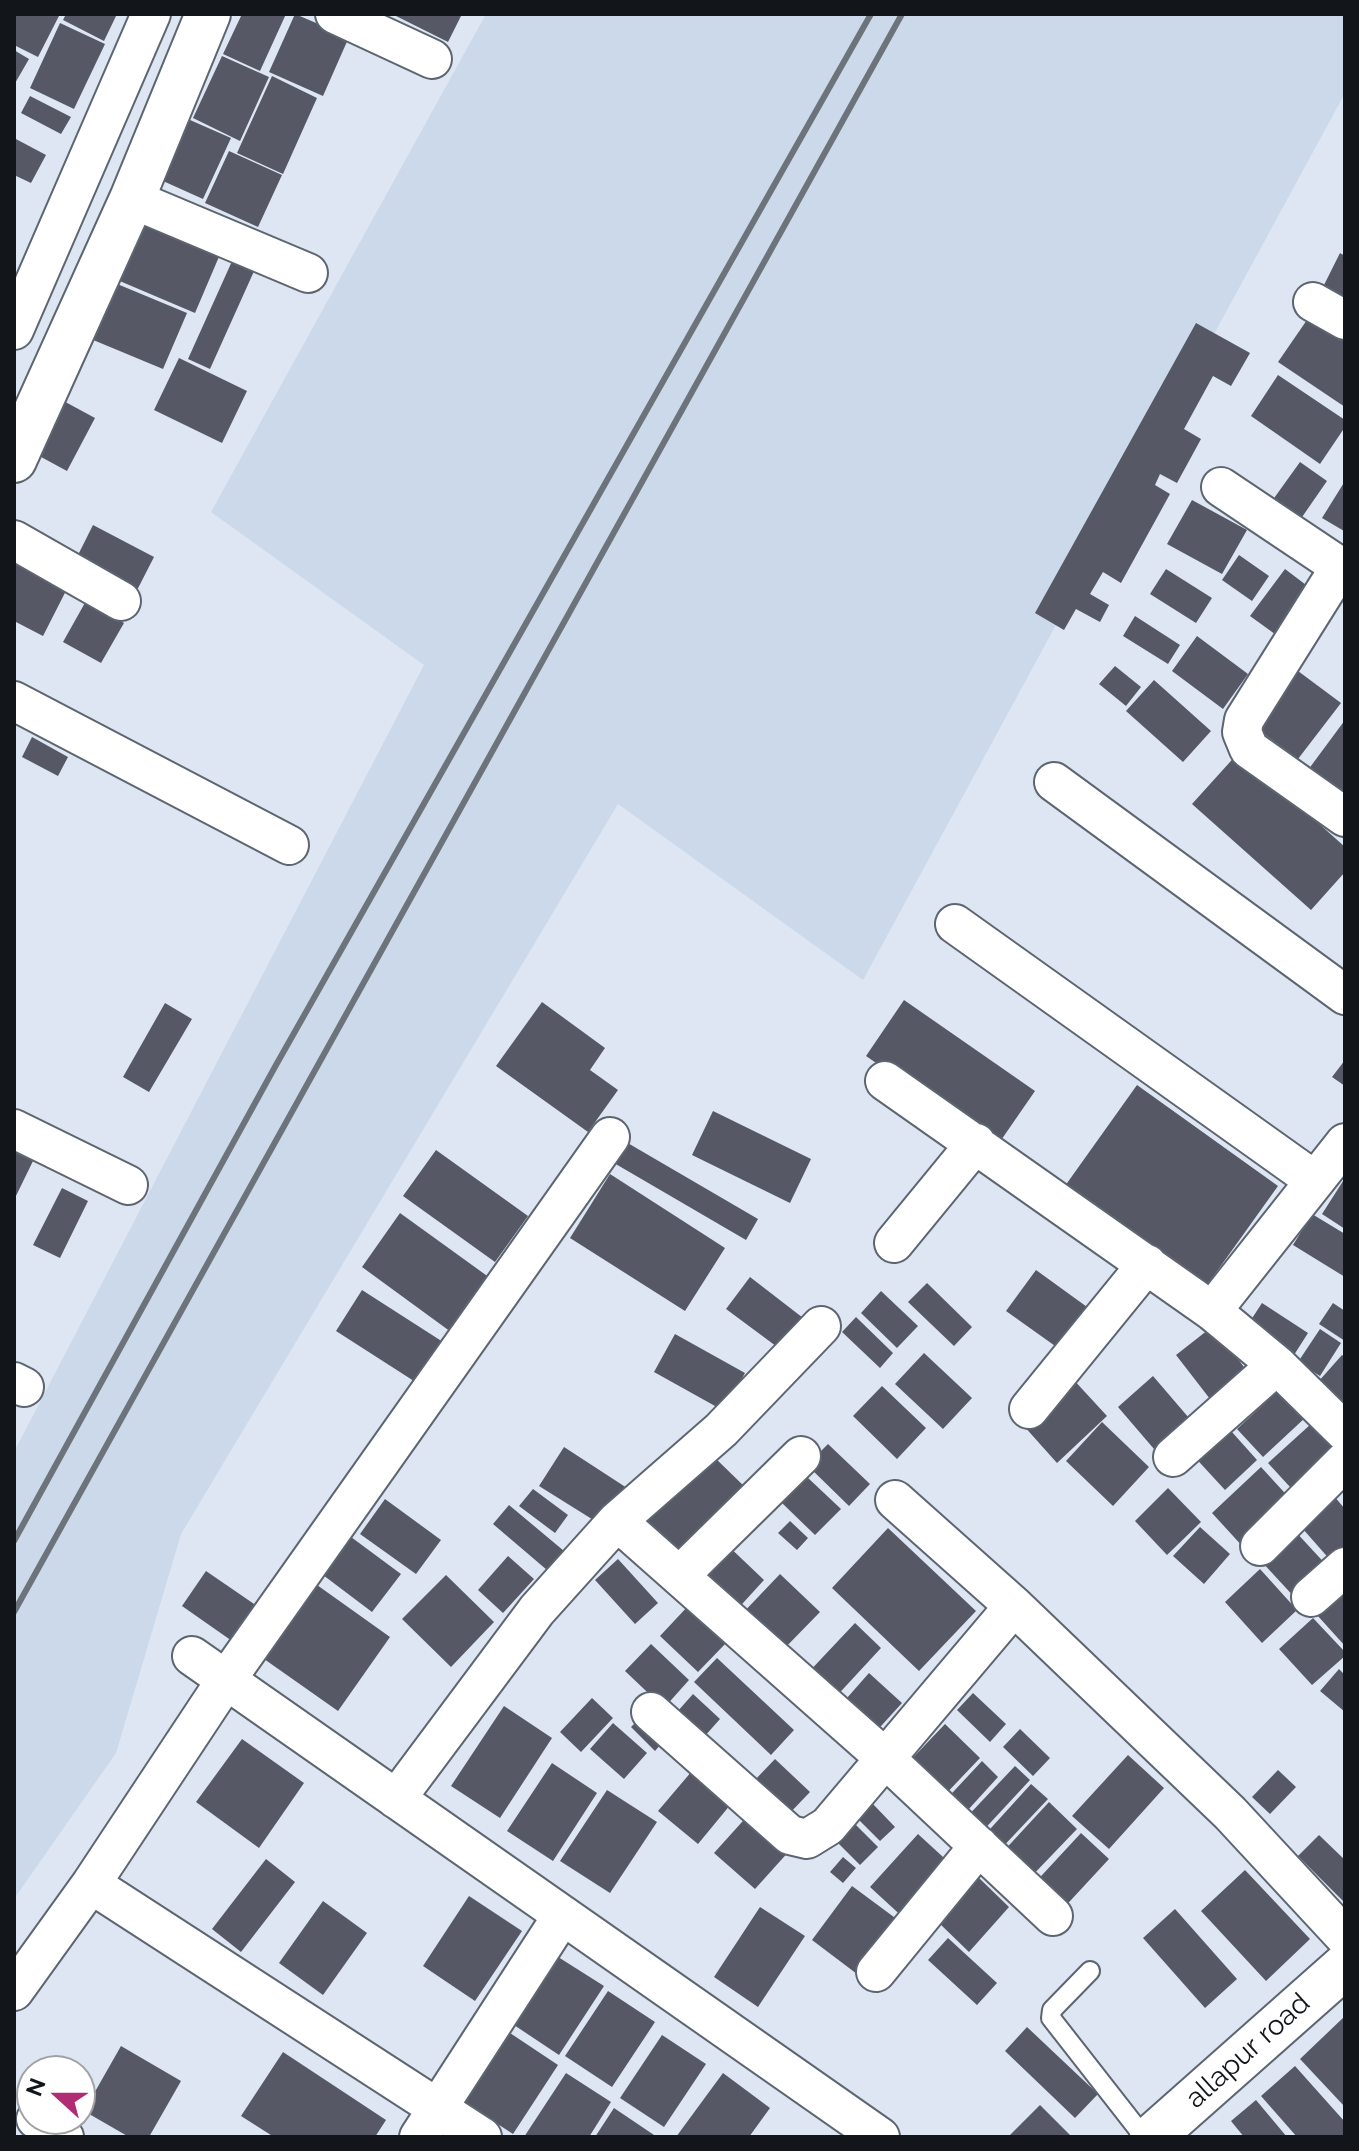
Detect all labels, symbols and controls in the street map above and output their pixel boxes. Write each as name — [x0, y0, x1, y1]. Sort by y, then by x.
street label: allapur road — [1179, 1987, 1317, 2115]
north arrow — [16, 2055, 96, 2135]
text: N — [20, 2075, 51, 2100]

